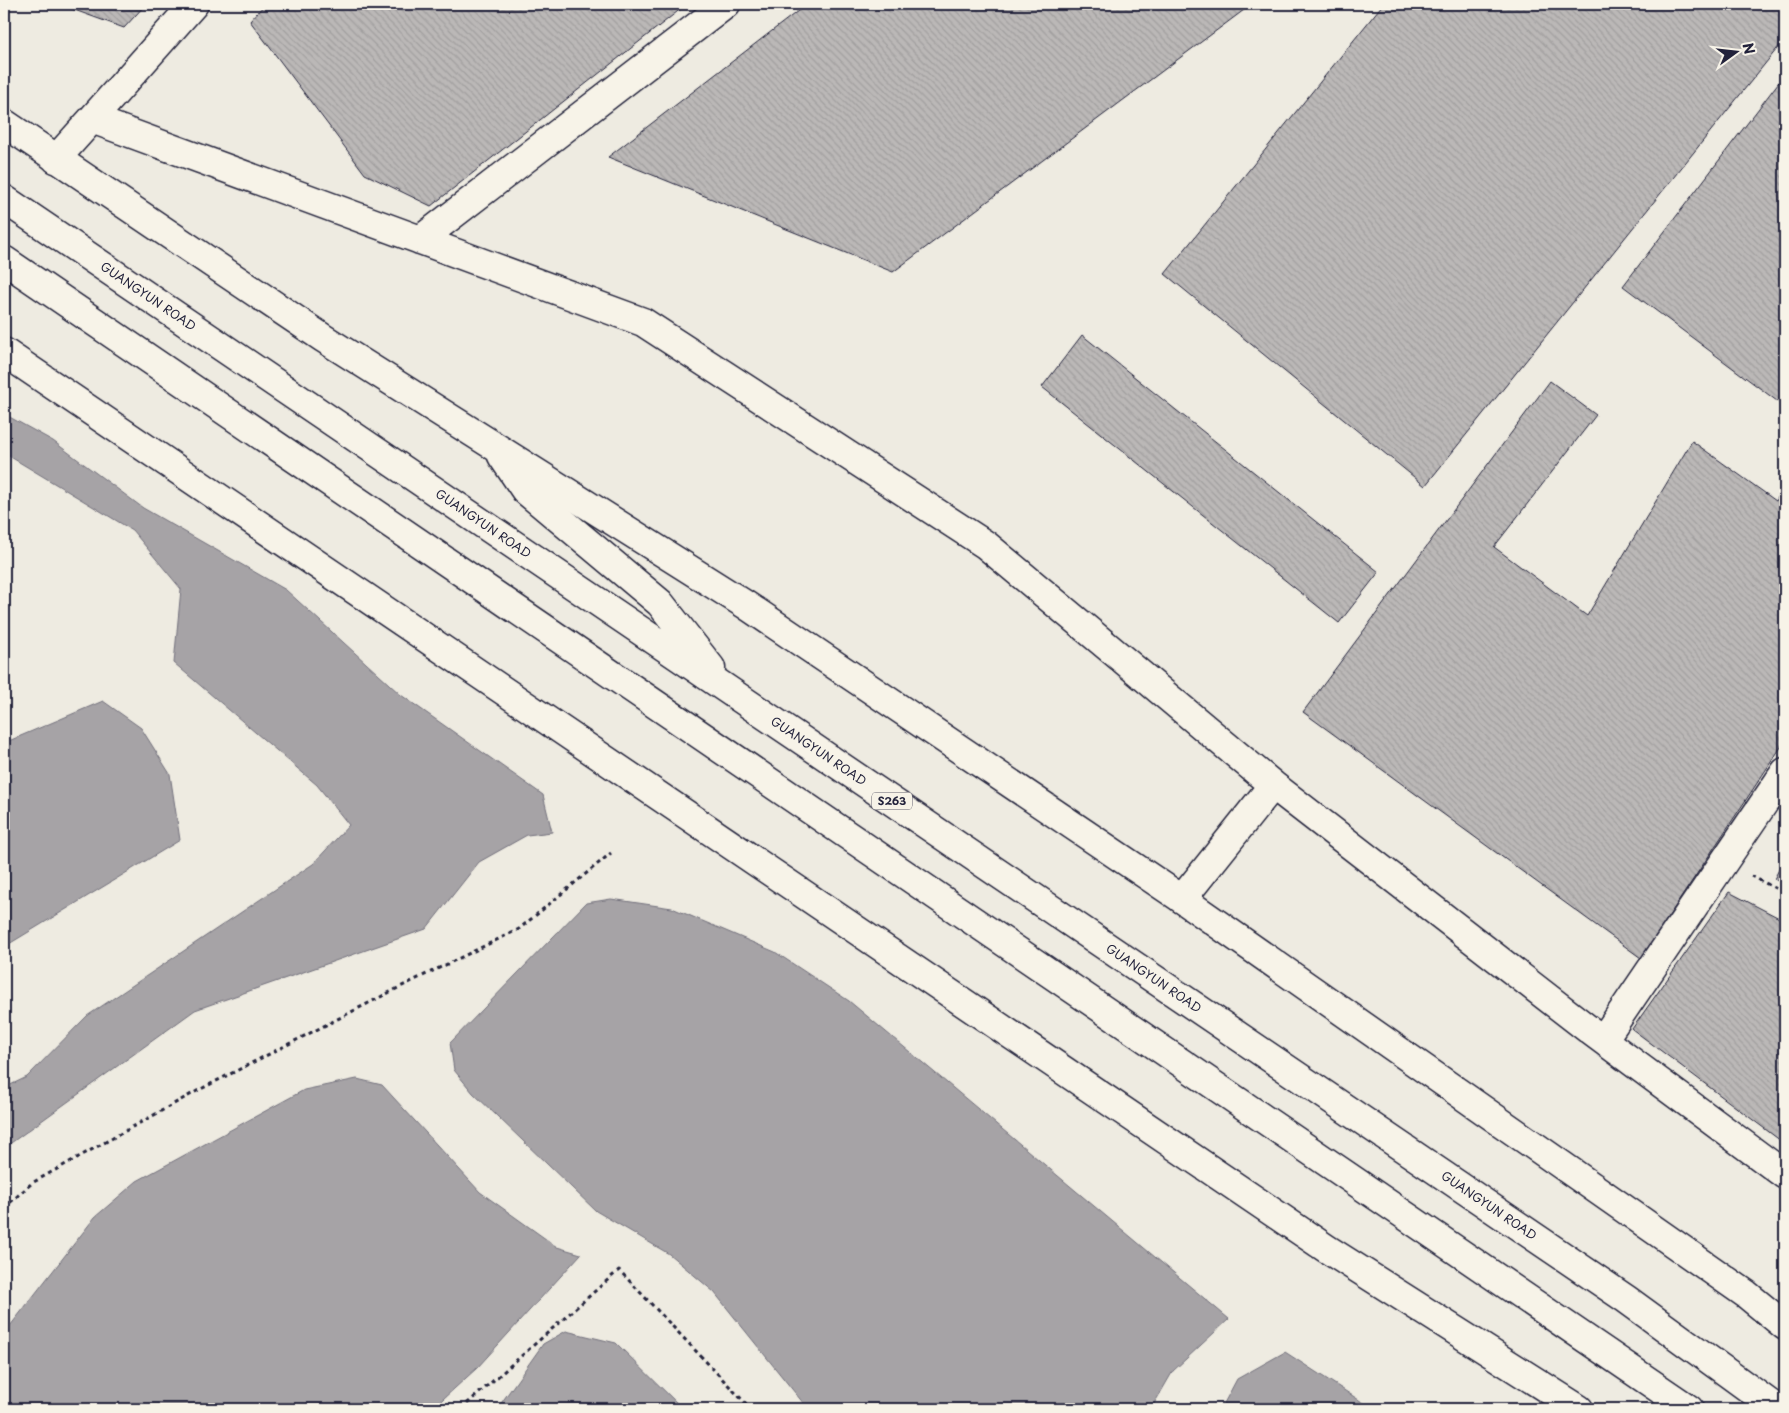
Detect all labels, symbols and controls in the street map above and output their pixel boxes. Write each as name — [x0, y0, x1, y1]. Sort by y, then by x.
north arrow — [1712, 28, 1762, 78]
text: N — [1737, 40, 1761, 57]
street label: GUANGYUN ROAD — [97, 257, 200, 335]
street label: GUANGYUN ROAD — [432, 484, 535, 562]
street label: GUANGYUN ROAD — [768, 712, 870, 789]
road number: S263 — [872, 792, 912, 809]
street label: GUANGYUN ROAD — [1103, 939, 1206, 1017]
street label: GUANGYUN ROAD — [1438, 1166, 1541, 1244]

